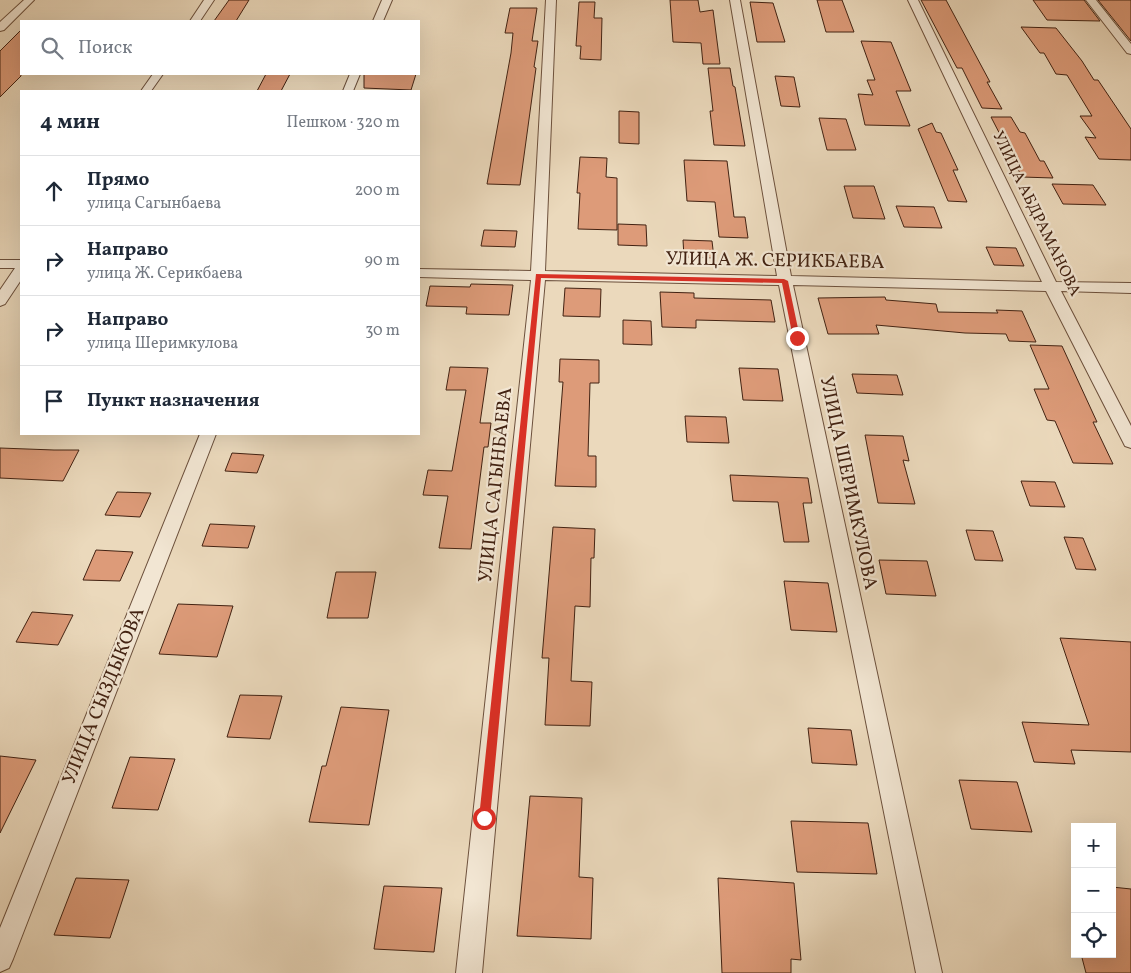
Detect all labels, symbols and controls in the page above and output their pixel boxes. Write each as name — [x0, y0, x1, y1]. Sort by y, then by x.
search box — [20, 20, 420, 75]
icon: search — [38, 34, 66, 62]
text: Поиск — [78, 35, 132, 61]
text: 4 мин — [40, 108, 100, 137]
text: Пешком · 320 m — [287, 112, 400, 134]
street label: УЛИЦА АБДРАМАНОВА — [986, 128, 1086, 300]
text: Прямо — [87, 167, 149, 193]
icon: ahead — [40, 177, 68, 205]
text: 200 m — [355, 180, 400, 202]
text: улица Сагынбаева — [87, 193, 221, 215]
text: Направо — [87, 237, 169, 263]
street label: УЛИЦА Ж. СЕРИКБАЕВА — [665, 246, 885, 276]
icon: right — [40, 247, 68, 275]
text: 90 m — [364, 250, 400, 272]
text: улица Ж. Серикбаева — [87, 263, 243, 285]
text: Направо — [87, 307, 169, 333]
icon: right — [40, 317, 68, 345]
text: 30 m — [365, 320, 400, 342]
route end — [786, 327, 809, 350]
text: улица Шеримкулова — [87, 333, 238, 355]
street label: УЛИЦА ШЕРИМКУЛОВА — [813, 374, 883, 592]
street label: УЛИЦА САГЫНБАЕВА — [473, 386, 519, 584]
icon: arrive — [40, 387, 68, 415]
text: Пункт назначения — [87, 388, 260, 414]
street label: УЛИЦА СЫЗДЫКОВА — [57, 603, 151, 789]
route start — [473, 807, 496, 830]
map controls — [1071, 823, 1116, 958]
button: + — [1071, 823, 1116, 868]
button: − — [1071, 868, 1116, 913]
button: locate — [1071, 913, 1116, 958]

